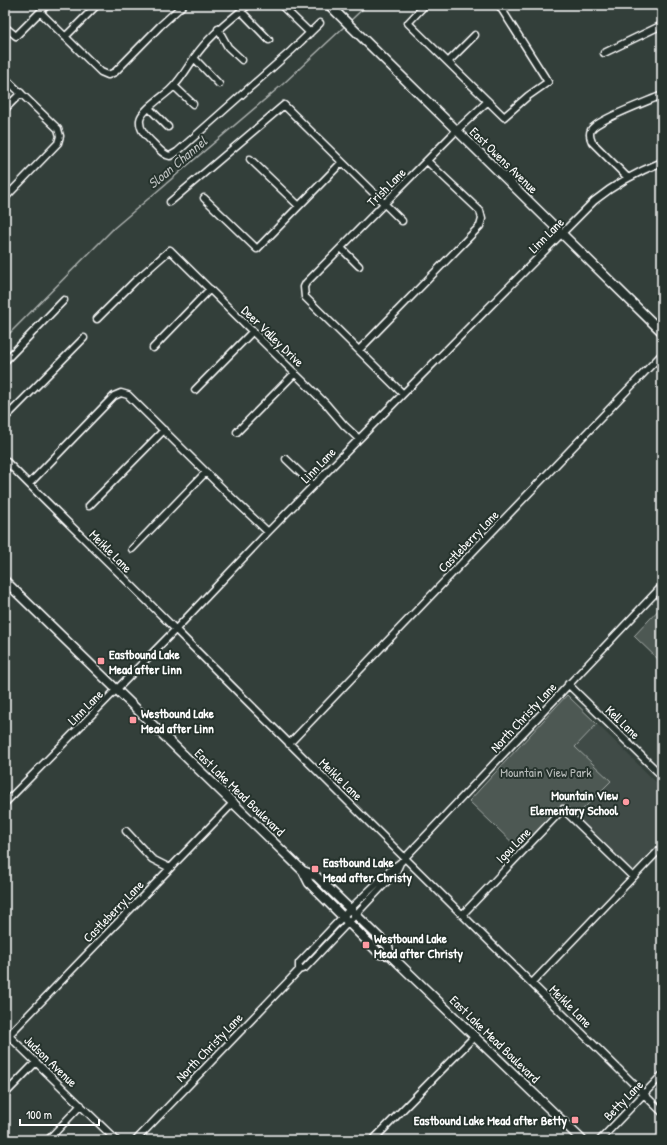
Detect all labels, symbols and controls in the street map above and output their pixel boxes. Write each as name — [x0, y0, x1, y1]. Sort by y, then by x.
street label: East Owens Avenue — [466, 123, 542, 197]
water label: Sloan Channel — [143, 131, 212, 192]
street label: Trish Lane — [363, 164, 409, 210]
street label: Linn Lane — [524, 213, 568, 257]
street label: Deer Valley Drive — [238, 302, 308, 370]
street label: Linn Lane — [296, 443, 340, 487]
street label: Castleberry Lane — [434, 506, 502, 576]
street label: Meikle Lane — [86, 526, 136, 576]
place label: Eastbound Lake Mead after Linn — [109, 645, 182, 678]
marker: Eastbound Lake Mead after Linn — [96, 656, 106, 666]
street label: North Christy Lane — [486, 678, 560, 756]
street label: Linn Lane — [63, 685, 107, 729]
street label: Kell Lane — [602, 701, 644, 743]
place label: Westbound Lake Mead after Linn — [141, 704, 215, 737]
marker: Westbound Lake Mead after Linn — [128, 715, 138, 725]
street label: East Lake Mead Boulevard — [191, 744, 289, 840]
street label: Meikle Lane — [315, 754, 367, 804]
park label: Mountain View Park — [500, 763, 592, 781]
place label: Mountain View Elementary School — [530, 786, 619, 820]
marker: Mountain View Elementary School — [621, 797, 631, 807]
street label: Igou Lane — [491, 823, 535, 867]
place label: Eastbound Lake Mead after Christy — [323, 853, 412, 887]
marker: Eastbound Lake Mead after Christy — [310, 864, 320, 874]
street label: Castleberry Lane — [79, 876, 147, 946]
place label: Westbound Lake Mead after Christy — [374, 929, 463, 963]
marker: Westbound Lake Mead after Christy — [361, 940, 371, 950]
street label: Meikle Lane — [546, 981, 596, 1031]
street label: East Lake Mead Boulevard — [446, 991, 544, 1087]
street label: North Christy Lane — [171, 1009, 247, 1085]
street label: Judson Avenue — [21, 1031, 81, 1091]
street label: Betty Lane — [599, 1076, 647, 1124]
scale bar — [20, 1101, 99, 1127]
text: 100 m — [26, 1106, 52, 1123]
place label: Eastbound Lake Mead after Betty — [414, 1111, 568, 1130]
marker: Eastbound Lake Mead after Betty — [570, 1115, 580, 1125]

